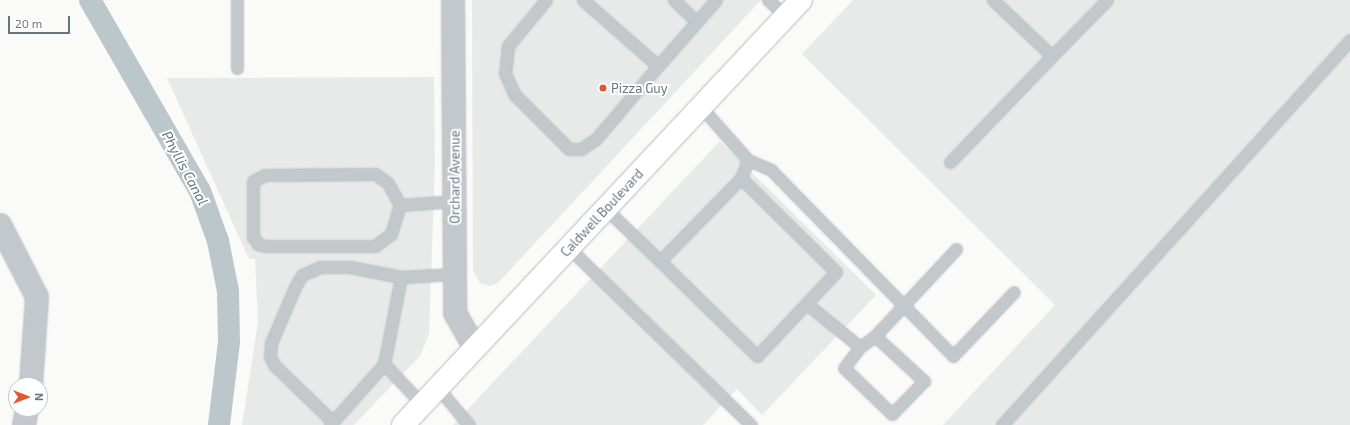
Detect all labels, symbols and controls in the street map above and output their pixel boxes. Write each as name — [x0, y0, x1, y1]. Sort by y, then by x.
scale bar — [10, 8, 72, 34]
text: 20 m — [15, 16, 42, 30]
place label: Pizza Guy — [611, 80, 668, 96]
marker: Pizza Guy — [598, 83, 608, 93]
water label: Phyllis Canal — [158, 128, 212, 208]
street label: Orchard Avenue — [447, 130, 463, 224]
street label: Caldwell Boulevard — [557, 166, 647, 260]
north arrow — [8, 377, 48, 417]
text: N — [33, 393, 46, 401]

